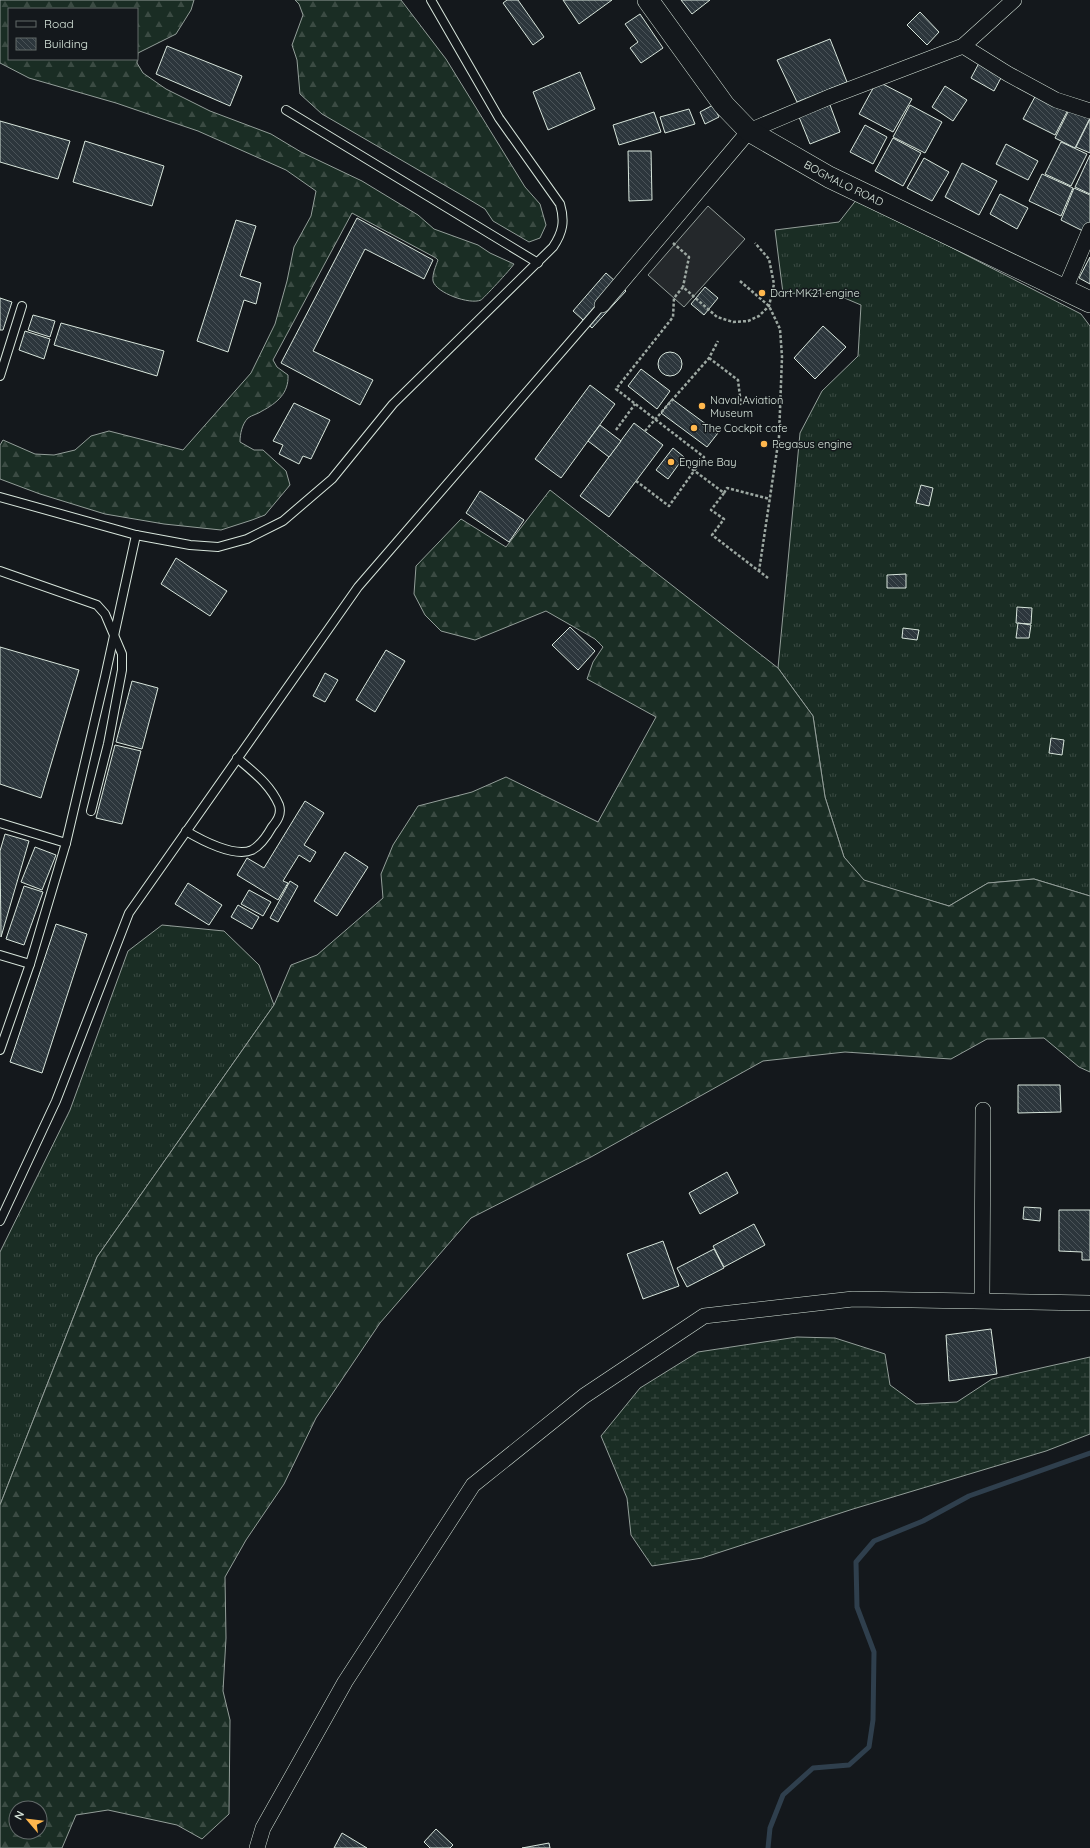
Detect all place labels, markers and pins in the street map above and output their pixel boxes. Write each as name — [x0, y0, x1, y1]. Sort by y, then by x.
place label: Dart MK21 engine — [770, 286, 860, 300]
marker: Dart MK21 engine — [757, 288, 767, 298]
place label: Naval Aviation Museum — [710, 393, 783, 420]
marker: Naval Aviation Museum — [697, 401, 707, 411]
place label: The Cockpit cafe — [702, 421, 787, 435]
marker: The Cockpit cafe — [689, 423, 699, 433]
place label: Pegasus engine — [772, 437, 852, 451]
marker: Pegasus engine — [759, 439, 769, 449]
place label: Engine Bay — [679, 455, 736, 469]
marker: Engine Bay — [666, 457, 676, 467]

